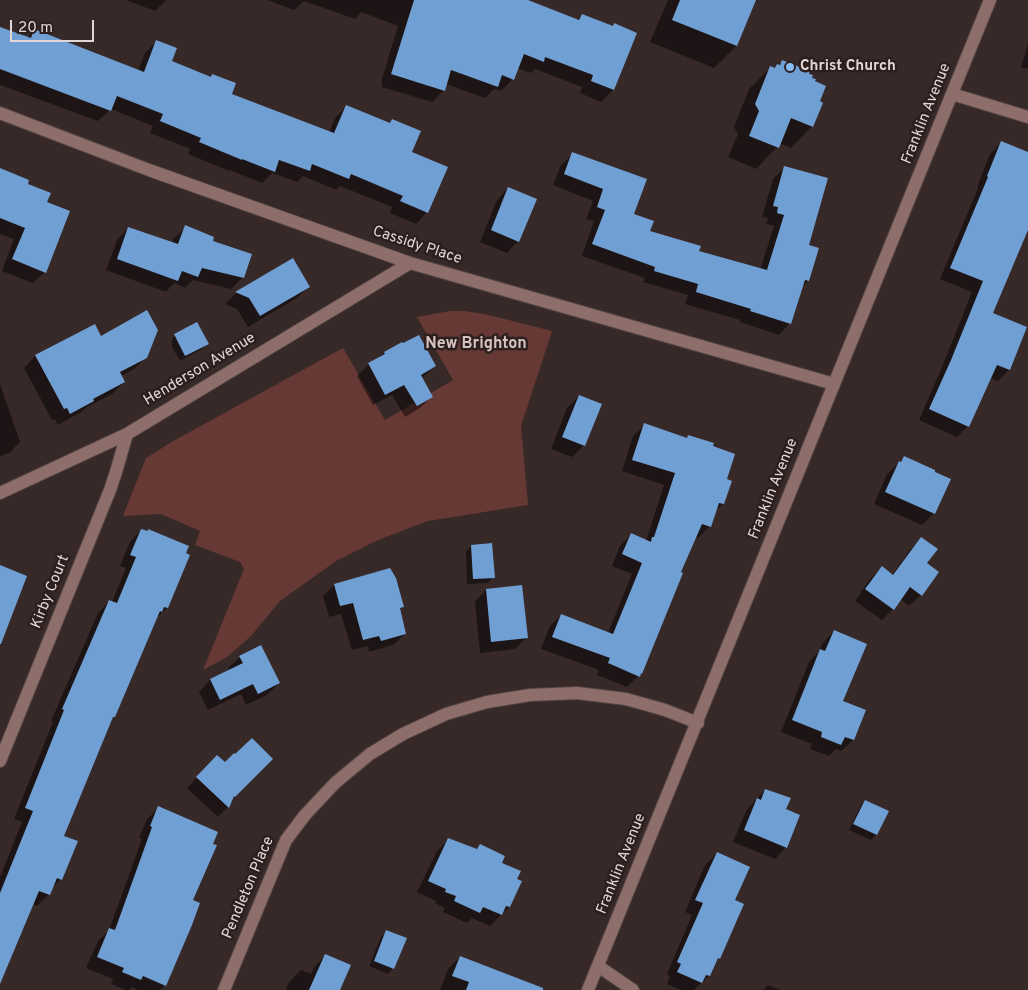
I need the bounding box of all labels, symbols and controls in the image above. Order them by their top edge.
scale bar [12,10,96,42]
text: 20 m [18,19,53,38]
place label: Christ Church [800,58,896,76]
marker: Christ Church [784,61,796,73]
street label: Franklin Avenue [899,61,955,167]
street label: Cassidy Place [370,223,464,269]
street label: Henderson Avenue [141,330,259,410]
district label: New Brighton [425,335,527,355]
street label: Franklin Avenue [746,436,802,542]
street label: Kirby Court [28,553,74,631]
street label: Franklin Avenue [594,811,650,917]
street label: Pendleton Place [219,834,279,942]

